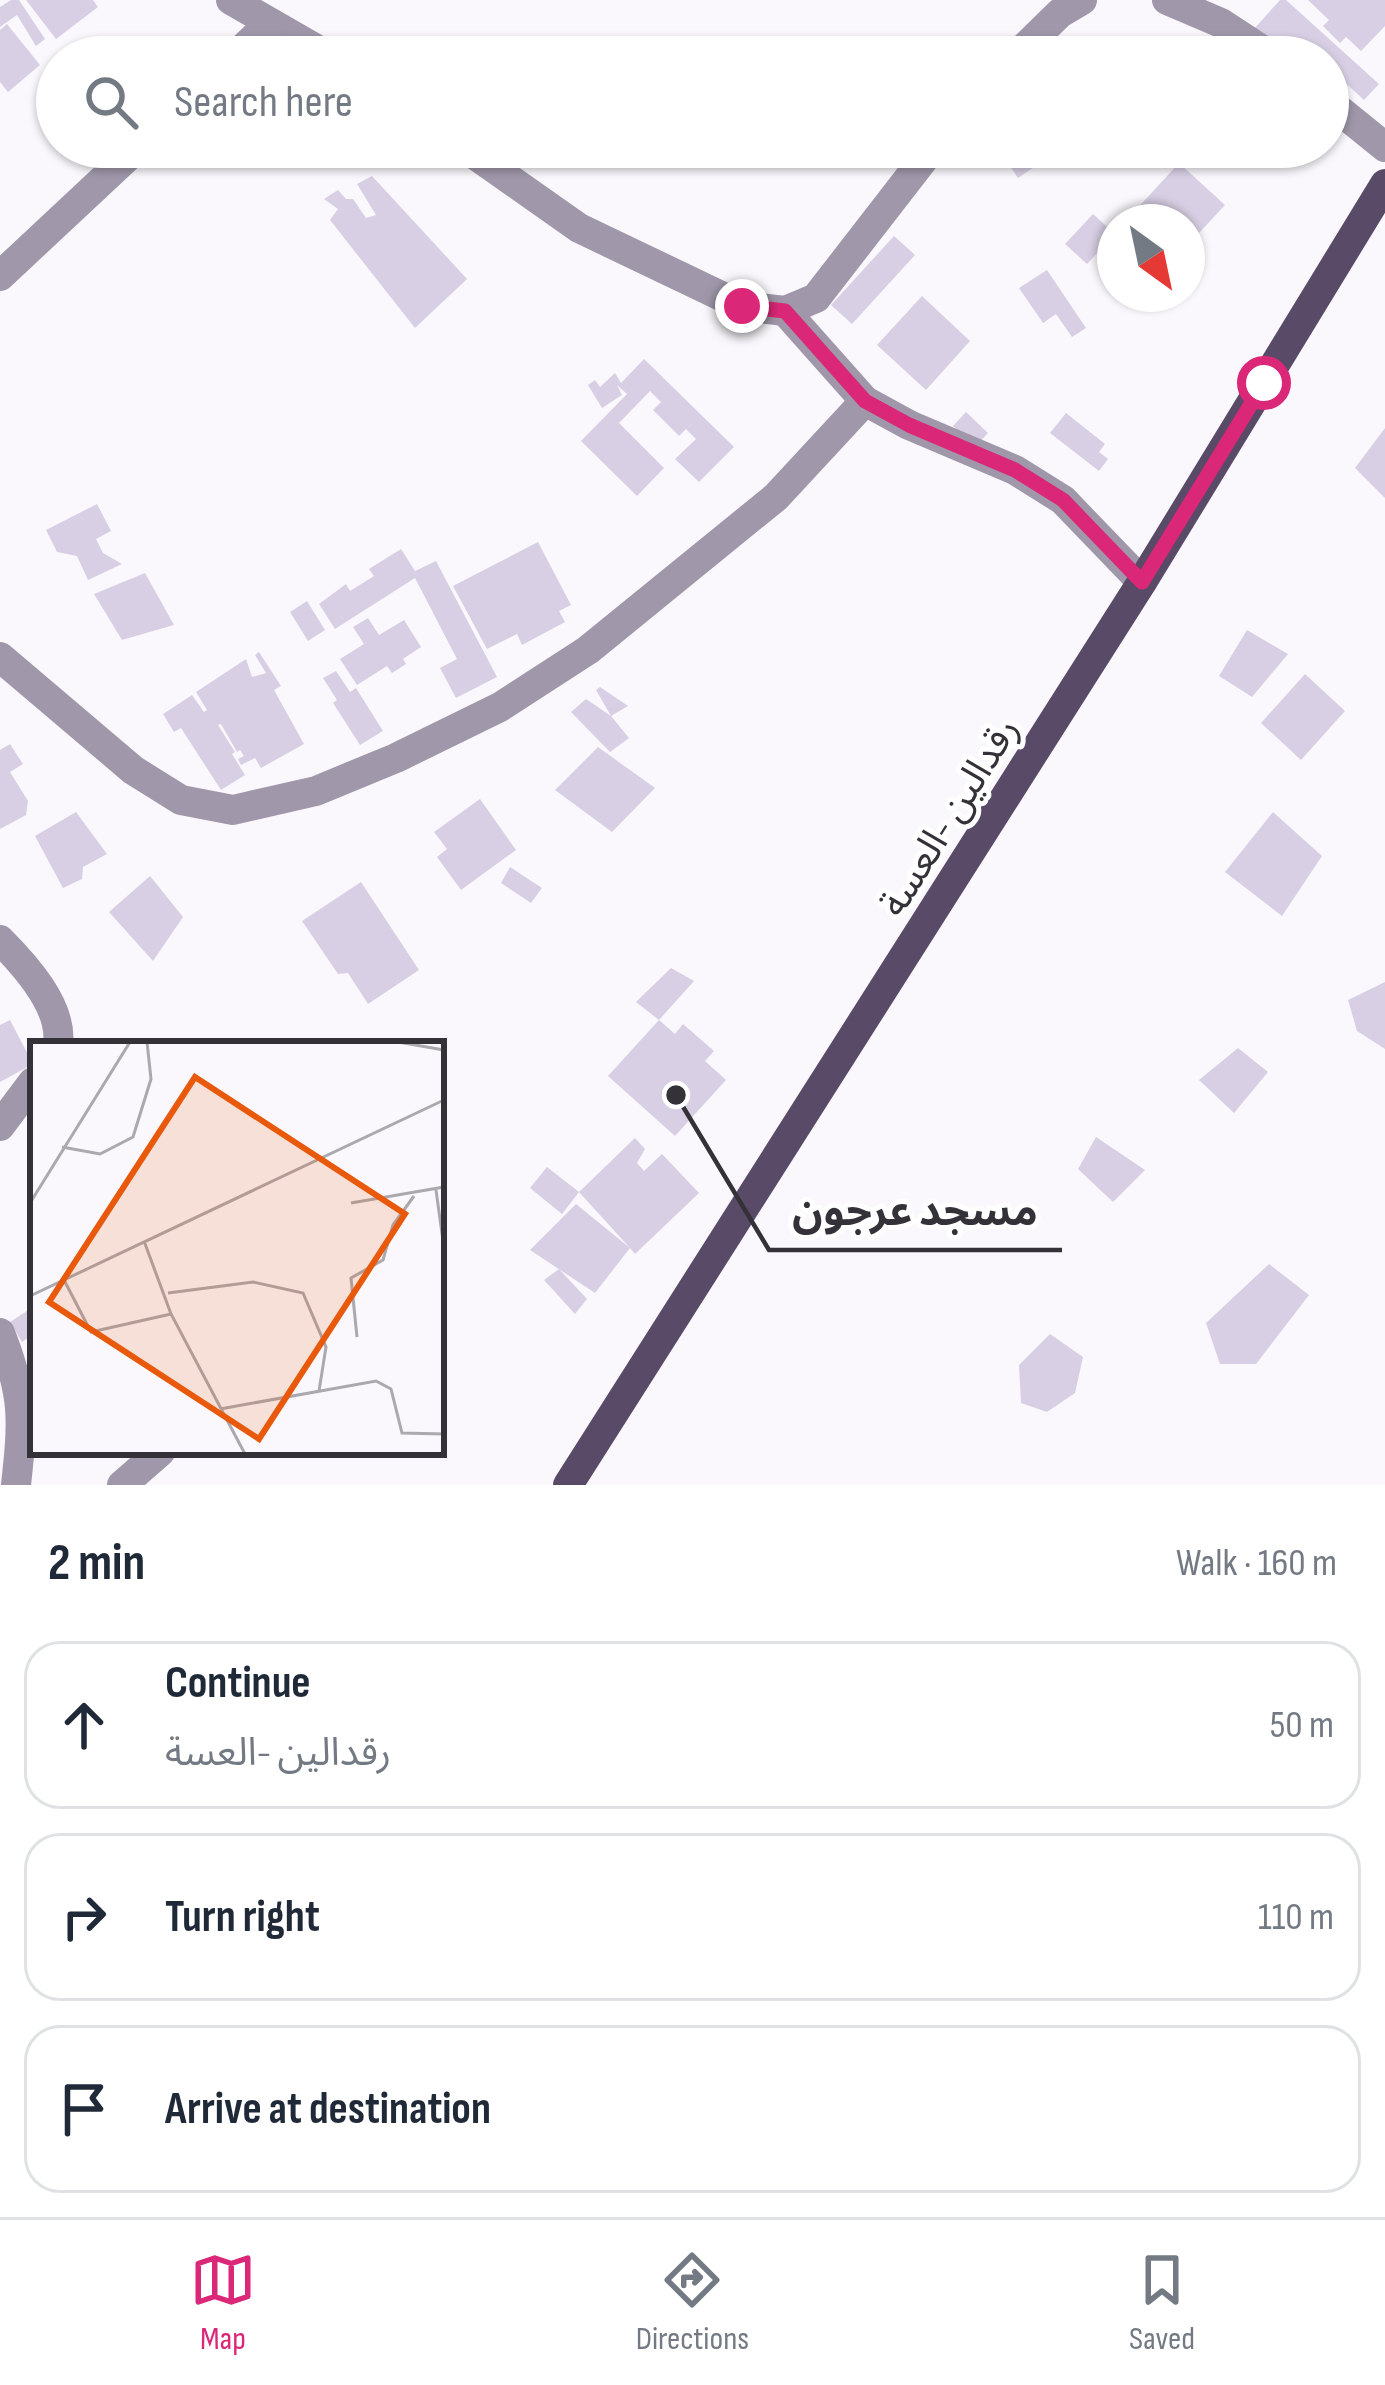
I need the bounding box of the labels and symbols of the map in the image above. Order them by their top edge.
north arrow [1097,204,1205,312]
route end [715,279,769,333]
route start [1237,356,1291,410]
street label: رقدالين -العسة [870,709,1030,926]
inset map [30,1041,444,1455]
callout: مسجد عرجون [769,1172,1062,1250]
text: مسجد عرجون [792,1187,1038,1238]

